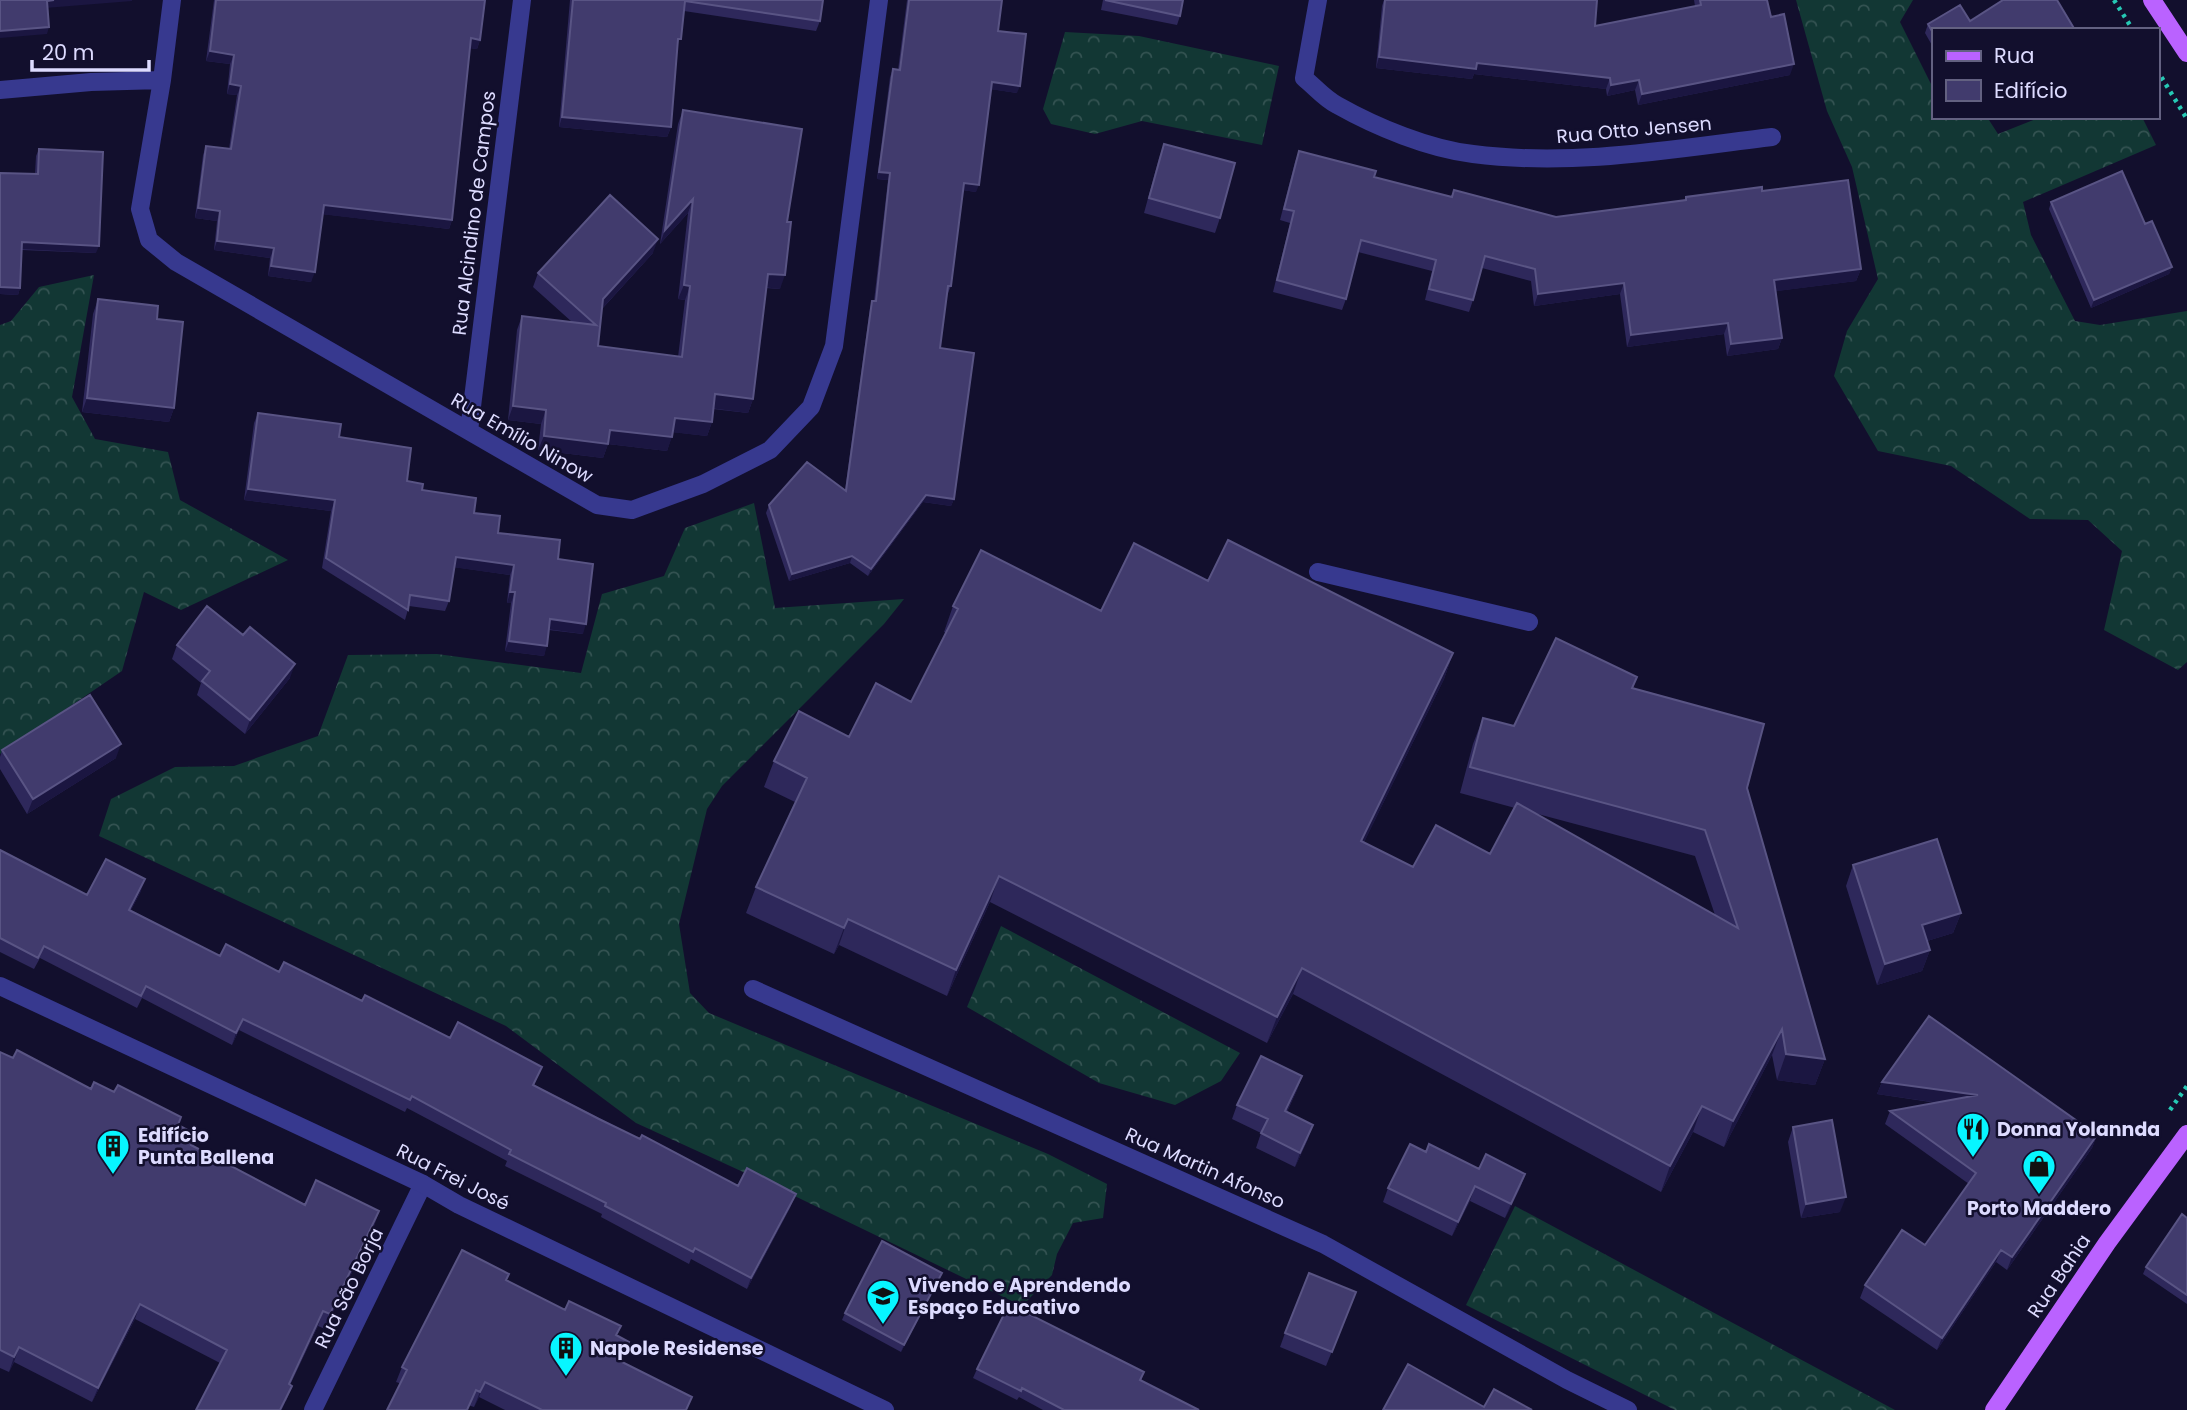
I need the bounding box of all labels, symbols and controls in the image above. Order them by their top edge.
scale bar [32,28,149,72]
legend [1932,28,2159,119]
text: 20 m [42,38,95,67]
text: Rua [1994,41,2034,70]
text: Edifício [1994,76,2068,105]
street label: Rua Alcindino de Campos [446,89,502,337]
street label: Rua Otto Jensen [1555,110,1713,150]
street label: Rua Emílio Ninow [446,386,598,490]
restaurant icon: Donna Yolannda [1954,1110,1992,1159]
place label: Donna Yolannda [1997,1116,2160,1143]
street label: Rua Martin Afonso [1121,1121,1289,1215]
place label: Edifício Punta Ballena [138,1122,274,1171]
building icon: Edifício Punta Ballena [94,1127,132,1176]
street label: Rua Frei José [392,1137,514,1217]
shop icon: Porto Maddero [2020,1147,2058,1196]
place label: Porto Maddero [1967,1195,2111,1222]
street label: Rua São Borja [308,1223,390,1353]
street label: Rua Bahia [2021,1229,2097,1323]
place label: Vivendo e Aprendendo Espaço Educativo [908,1272,1131,1321]
school or university icon: Vivendo e Aprendendo Espaço Educativo [864,1277,902,1326]
building icon: Napole Residense [547,1329,585,1378]
place label: Napole Residense [590,1335,764,1362]

